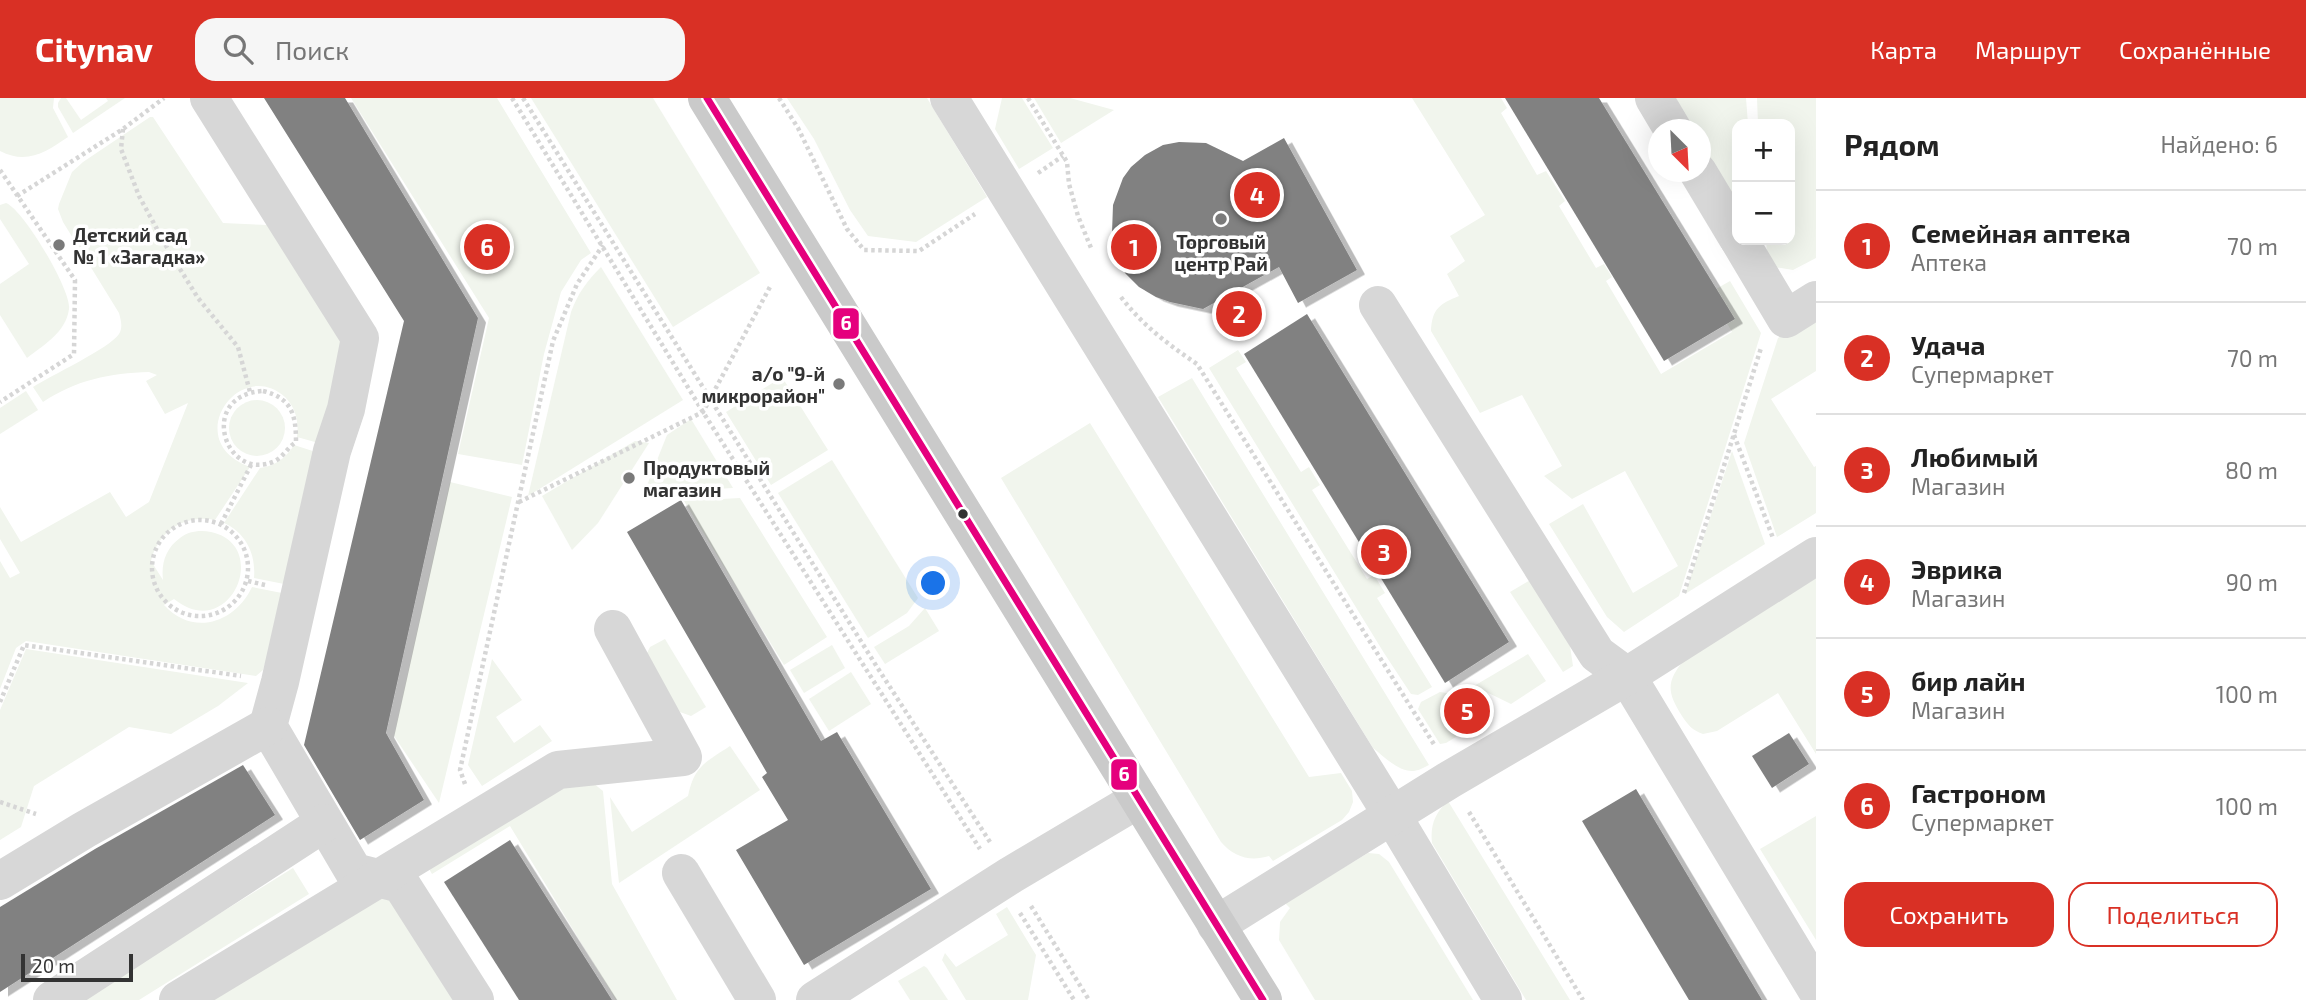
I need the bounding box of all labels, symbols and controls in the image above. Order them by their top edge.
search box [195,18,685,81]
text: Citynav [35,29,153,69]
icon: search [219,30,257,68]
text: Поиск [275,34,349,65]
text: Карта [1870,35,1937,64]
text: Маршрут [1975,35,2081,64]
text: Сохранённые [2119,35,2271,64]
north arrow [1648,119,1711,182]
map controls [1732,119,1795,245]
button: + [1732,119,1795,182]
text: Рядом [1844,126,1940,162]
text: Найдено: 6 [2160,130,2278,158]
pin: 4 [1234,169,1280,221]
button: − [1732,182,1795,245]
marker: Торговый центр Рай [1213,211,1229,227]
text: Семейная аптека [1911,217,2131,248]
pin: 6 [464,221,510,273]
pin: 1 [1111,221,1157,273]
place label: Детский сад № 1 «Загадка» [73,223,205,268]
place label: Торговый центр Рай [1174,230,1268,275]
text: 1 [1862,232,1872,260]
text: 70 m [2227,232,2278,260]
marker: Детский сад № 1 «Загадка» [51,237,67,253]
text: Аптека [1911,248,1987,276]
pin: 2 [1216,288,1262,340]
line badge: 6 [832,307,860,340]
text: 6 [840,311,852,334]
text: Удача [1911,329,1985,360]
text: 2 [1860,344,1874,372]
text: 70 m [2227,344,2278,372]
text: Супермаркет [1911,360,2054,388]
place label: а/о "9-й микрорайон" [701,362,825,407]
marker: а/о "9-й микрорайон" [831,376,847,392]
text: Любимый [1911,441,2038,472]
place label: Продуктовый магазин [643,456,770,501]
text: 3 [1860,456,1874,484]
text: 80 m [2225,456,2278,484]
marker: Продуктовый магазин [621,470,637,486]
text: Магазин [1911,472,2005,500]
unlabelled marker [956,507,970,521]
pin: 3 [1361,526,1407,578]
text: Эврика [1911,553,2002,584]
your location [916,566,950,600]
text: 4 [1860,568,1874,596]
text: 90 m [2226,568,2278,596]
text: Магазин [1911,584,2005,612]
text: бир лайн [1911,665,2026,696]
text: 5 [1861,680,1873,708]
text: 100 m [2216,680,2278,708]
pin: 5 [1444,685,1490,737]
text: Магазин [1911,696,2005,724]
line badge: 6 [1110,758,1138,791]
text: 6 [1118,762,1130,785]
text: Гастроном [1911,777,2046,808]
text: 6 [1860,792,1874,820]
text: 100 m [2216,792,2278,820]
text: Супермаркет [1911,808,2054,836]
button: Сохранить [1844,882,2054,947]
button: Поделиться [2068,882,2278,947]
scale bar [21,951,133,983]
text: 20 m [32,954,75,977]

